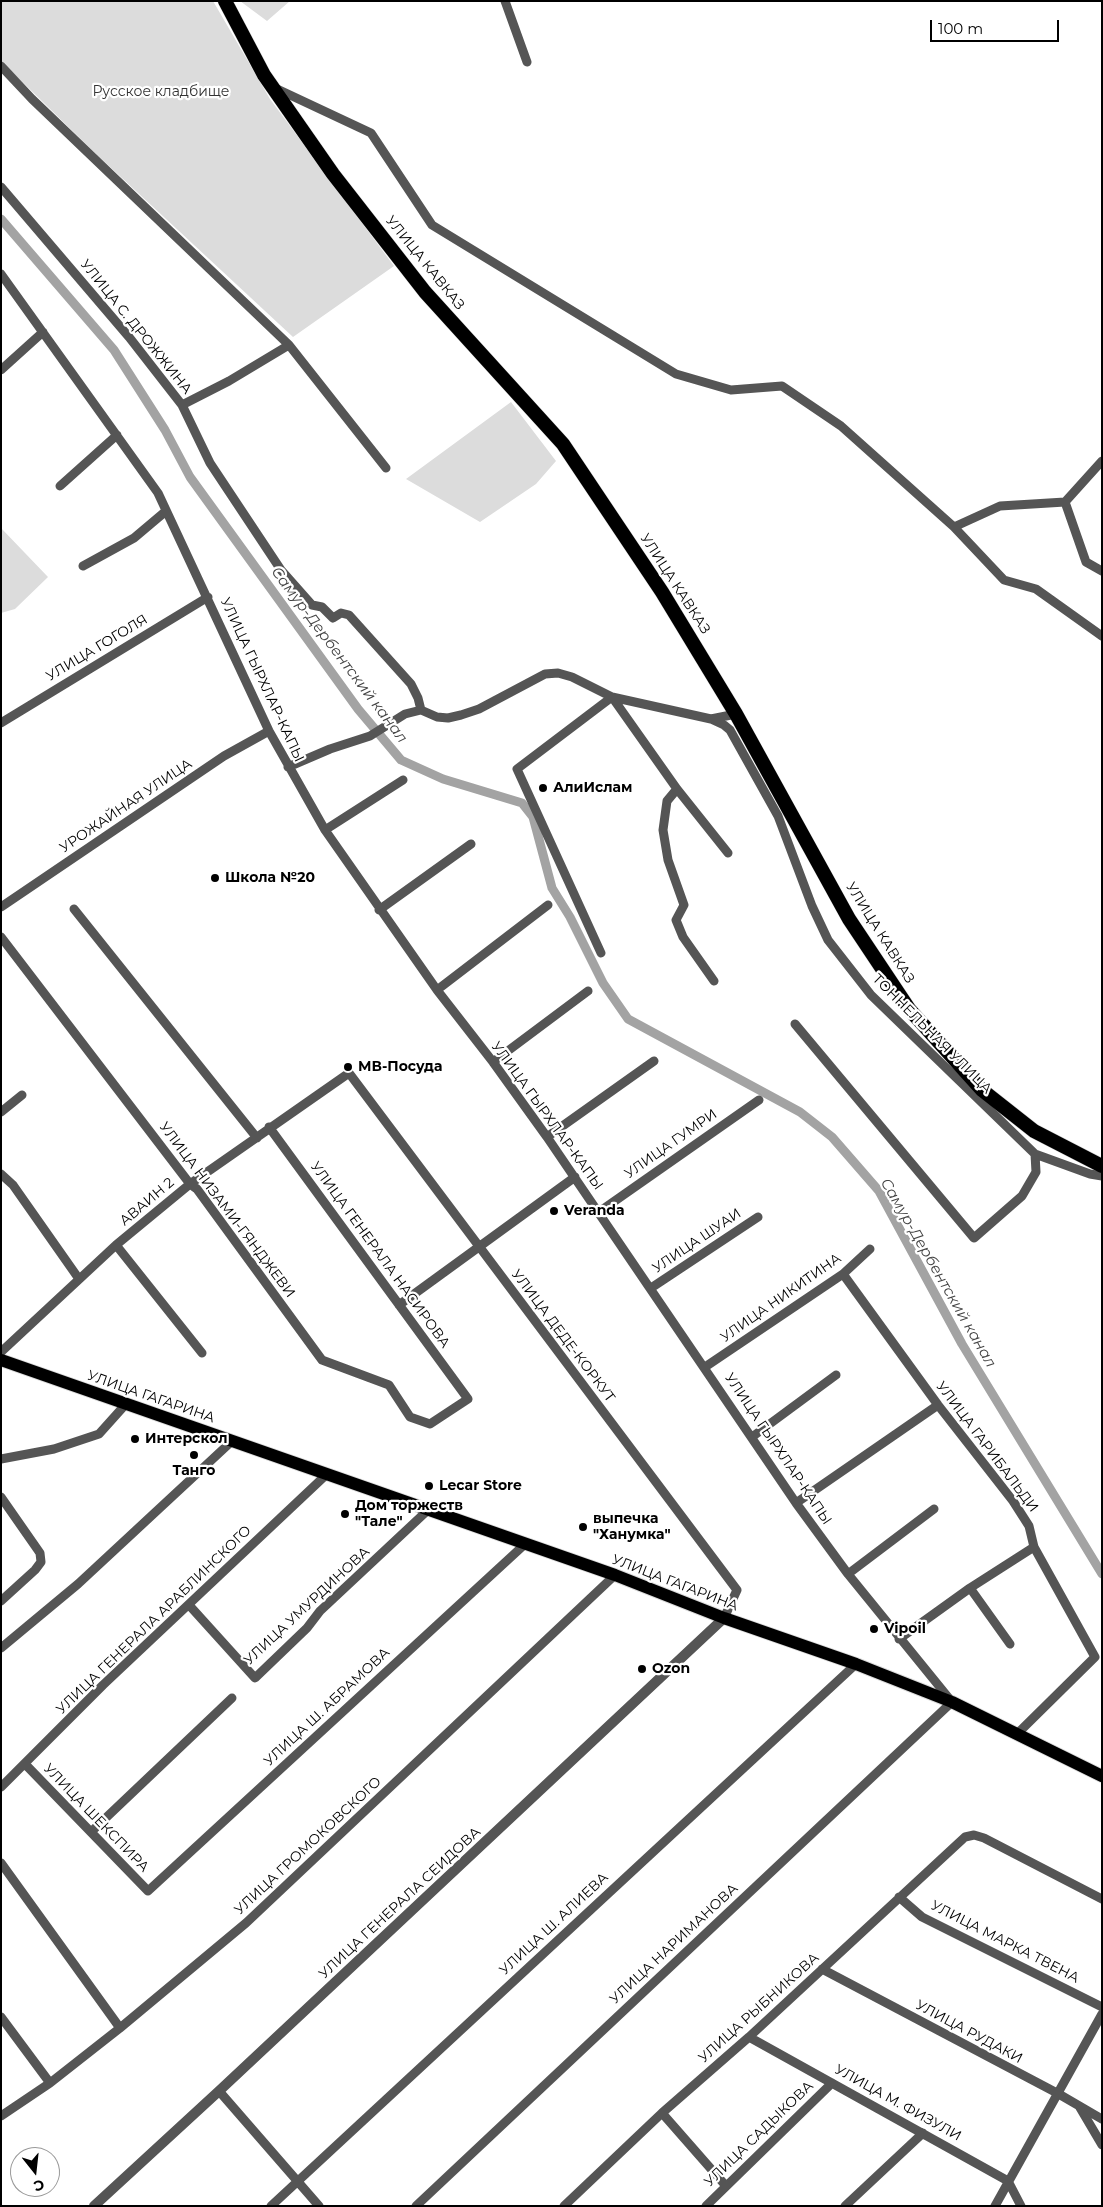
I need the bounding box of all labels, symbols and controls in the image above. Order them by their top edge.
scale bar [933,10,1062,42]
text: 100 m [938,19,983,38]
park label: Русское кладбище [93,84,229,100]
street label: УЛИЦА КАВКАЗ [382,213,468,313]
street label: УЛИЦА С. ДРОЖЖИНА [77,256,195,398]
street label: УЛИЦА КАВКАЗ [636,531,714,637]
water label: Самур-Дербентский канал [267,564,411,746]
street label: УЛИЦА ГЫРХЛАР-КАПЫ [217,595,307,765]
street label: УЛИЦА ГОГОЛЯ [43,611,151,685]
street label: УРОЖАЙНАЯ УЛИЦА [57,756,195,856]
place label: АлиИслам [553,780,632,796]
marker: АлиИслам [537,782,549,794]
place label: Школа №20 [225,870,315,886]
marker: Школа №20 [209,872,221,884]
street label: УЛИЦА КАВКАЗ [842,879,918,987]
street label: ТОННЕЛЬНАЯ УЛИЦА [869,971,995,1097]
street label: УЛИЦА ГЫРХЛАР-КАПЫ [488,1039,606,1193]
place label: МВ-Посуда [358,1059,442,1075]
marker: МВ-Посуда [342,1061,354,1073]
street label: УЛИЦА ГУМРИ [621,1106,721,1182]
street label: УЛИЦА НИЗАМИ-ГЯНДЖЕВИ [156,1119,298,1301]
street label: УЛИЦА ГЕНЕРАЛА НАСИРОВА [307,1159,453,1351]
street label: АВАИН 2 [116,1174,178,1230]
water label: Самур-Дербентский канал [876,1175,1000,1371]
place label: Veranda [564,1203,625,1219]
marker: Veranda [548,1205,560,1217]
street label: УЛИЦА ШУАИ [649,1205,745,1277]
street label: УЛИЦА НИКИТИНА [718,1250,844,1346]
street label: УЛИЦА ДЕДЕ-КОРКУТ [508,1266,618,1406]
street label: УЛИЦА ГАГАРИНА [85,1367,217,1427]
street label: УЛИЦА ГЫРХЛАР-КАПЫ [721,1370,835,1528]
street label: УЛИЦА ГАРИБАЛЬДИ [932,1378,1042,1516]
place label: Интерскол [145,1431,228,1447]
marker: Интерскол [129,1433,141,1445]
marker: Танго [188,1449,200,1461]
place label: Танго [173,1463,215,1479]
place label: Lecar Store [439,1478,522,1494]
marker: Lecar Store [423,1480,435,1492]
place label: Дом торжеств "Тале" [355,1498,463,1530]
marker: Дом торжеств "Тале" [339,1508,351,1520]
place label: выпечка "Ханумка" [593,1511,671,1544]
marker: выпечка "Ханумка" [577,1521,589,1533]
street label: УЛИЦА ГЕНЕРАЛА АРАБЛИНСКОГО [53,1522,255,1718]
street label: УЛИЦА УМУРДИНОВА [241,1543,373,1669]
street label: УЛИЦА ГАГАРИНА [610,1551,740,1615]
place label: Vipoil [884,1621,926,1637]
marker: Vipoil [868,1623,880,1635]
street label: УЛИЦА Ш. АБРАМОВА [261,1644,393,1770]
place label: Ozon [652,1661,690,1677]
marker: Ozon [636,1663,648,1675]
street label: УЛИЦА ШЕКСПИРА [40,1760,152,1876]
street label: УЛИЦА ГРОМОКОВСКОГО [231,1774,385,1918]
street label: УЛИЦА ГЕНЕРАЛА СЕИДОВА [316,1824,484,1982]
street label: УЛИЦА Ш. АЛИЕВА [496,1869,612,1979]
street label: УЛИЦА НАРИМАНОВА [607,1880,741,2008]
street label: УЛИЦА МАРКА ТВЕНА [928,1897,1082,1987]
street label: УЛИЦА РЫБНИКОВА [695,1949,823,2067]
street label: УЛИЦА РУДАКИ [913,1997,1025,2067]
street label: УЛИЦА М. ФИЗУЛИ [832,2061,964,2145]
street label: УЛИЦА САДЫКОВА [701,2078,817,2190]
north arrow [10,2147,60,2197]
text: С [31,2175,46,2196]

